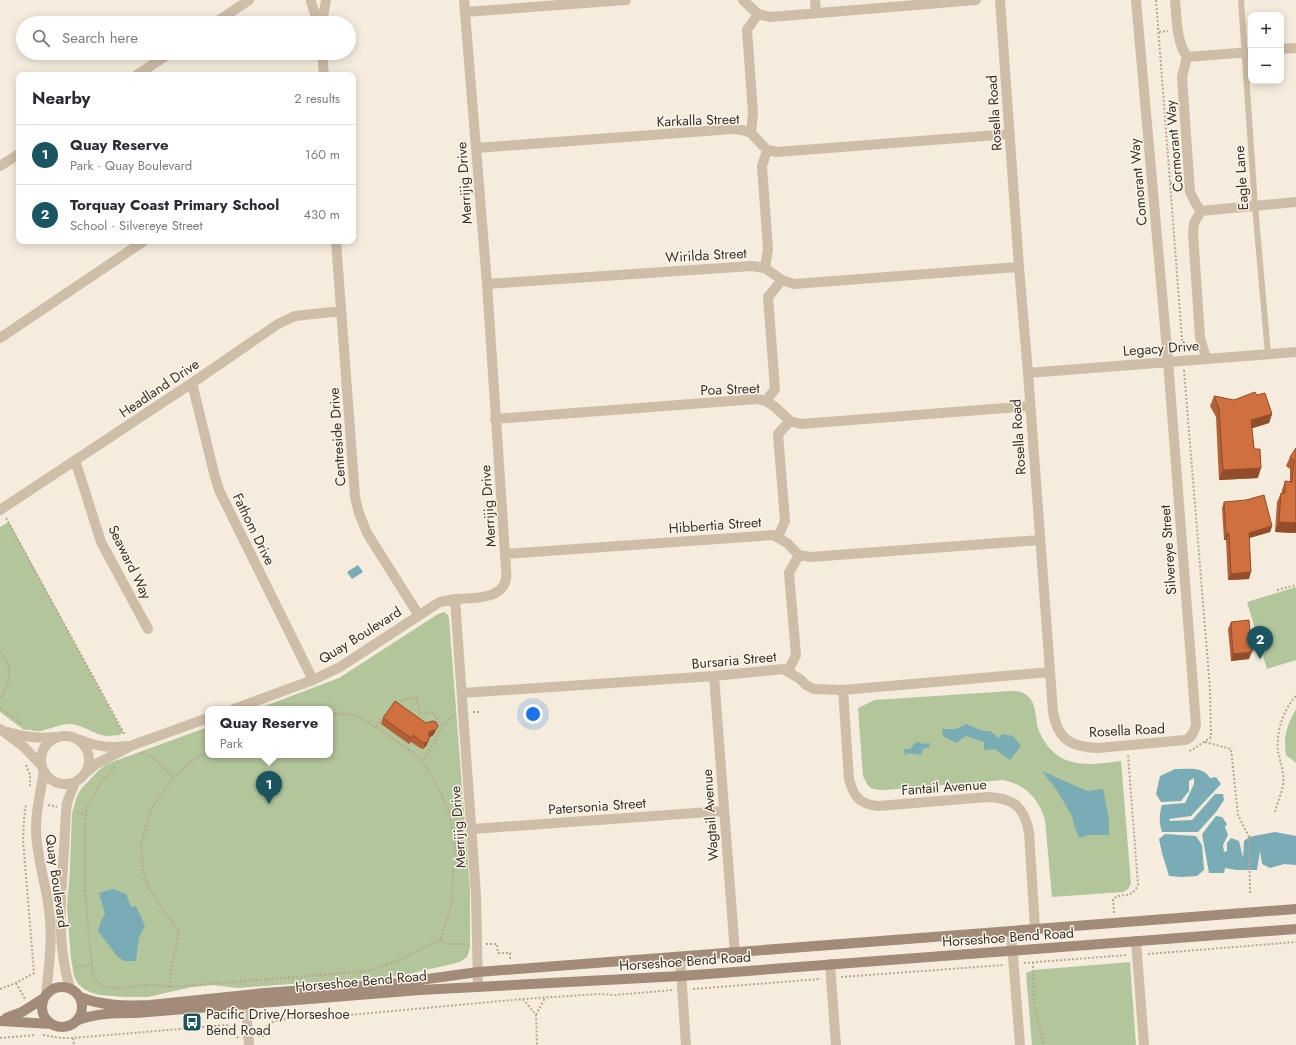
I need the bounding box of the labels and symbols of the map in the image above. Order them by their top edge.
street label: Rosella Road [981,74,1007,152]
street label: Cormorant Way [1160,98,1188,193]
street label: Karkalla Street [656,109,741,131]
street label: Comorant Way [1124,137,1152,226]
street label: Merrijig Drive [451,141,477,225]
street label: Eagle Lane [1229,145,1253,211]
street label: Wirilda Street [665,243,748,267]
street label: Legacy Drive [1122,335,1200,361]
street label: Headland Drive [115,354,203,422]
street label: Poa Street [700,378,761,400]
street label: Centreside Drive [324,387,350,487]
street label: Rosella Road [1005,398,1031,476]
street label: Merrijig Drive [475,464,501,548]
street label: Fathom Drive [228,490,280,568]
street label: Silvereye Street [1155,504,1181,596]
street label: Hibbertia Street [668,512,763,538]
street label: Seaward Way [103,522,157,603]
street label: Quay Boulevard [315,602,405,668]
pin: 2 [1247,626,1273,659]
street label: Bursaria Street [691,646,778,674]
your location [523,704,543,724]
street label: Rosella Road [1089,718,1165,742]
street label: Wagtail Avenue [697,768,723,862]
pin: 1 [256,771,282,804]
street label: Fantail Avenue [901,774,987,800]
street label: Merrijig Drive [445,785,471,869]
street label: Patersonia Street [547,793,647,819]
street label: Quay Boulevard [41,833,73,929]
street label: Horseshoe Bend Road [941,922,1075,952]
street label: Horseshoe Bend Road [618,946,752,976]
street label: Horseshoe Bend Road [294,965,428,997]
place label: Pacific Drive/Horseshoe Bend Road [206,1004,350,1040]
bus stop icon: Pacific Drive/Horseshoe Bend Road [181,1011,203,1033]

